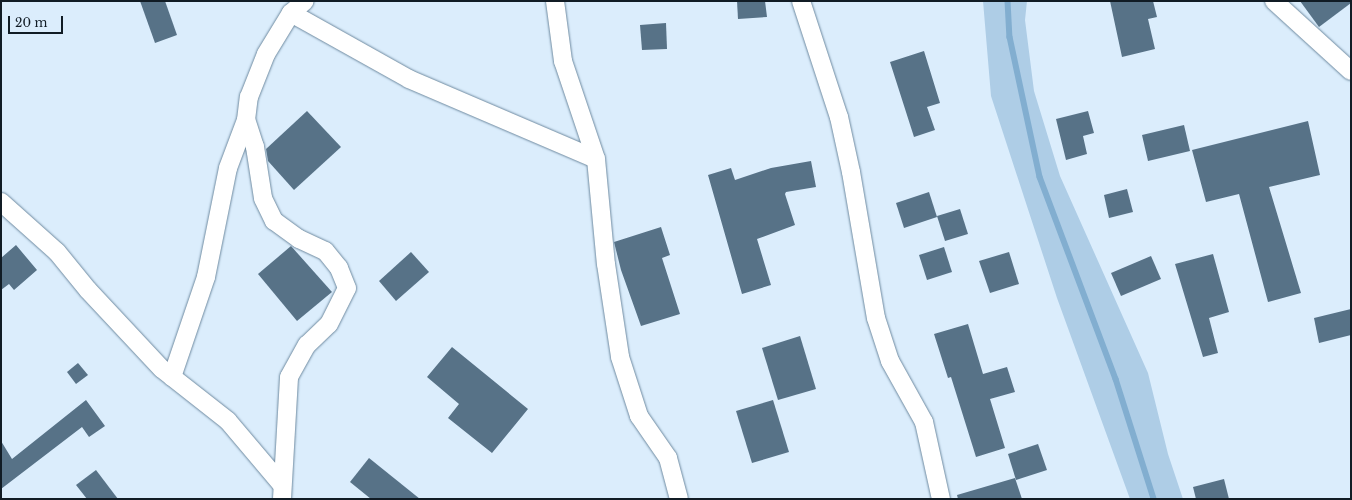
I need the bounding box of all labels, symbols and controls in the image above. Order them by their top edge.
scale bar [10,8,65,34]
text: 20 m [15,15,47,30]

